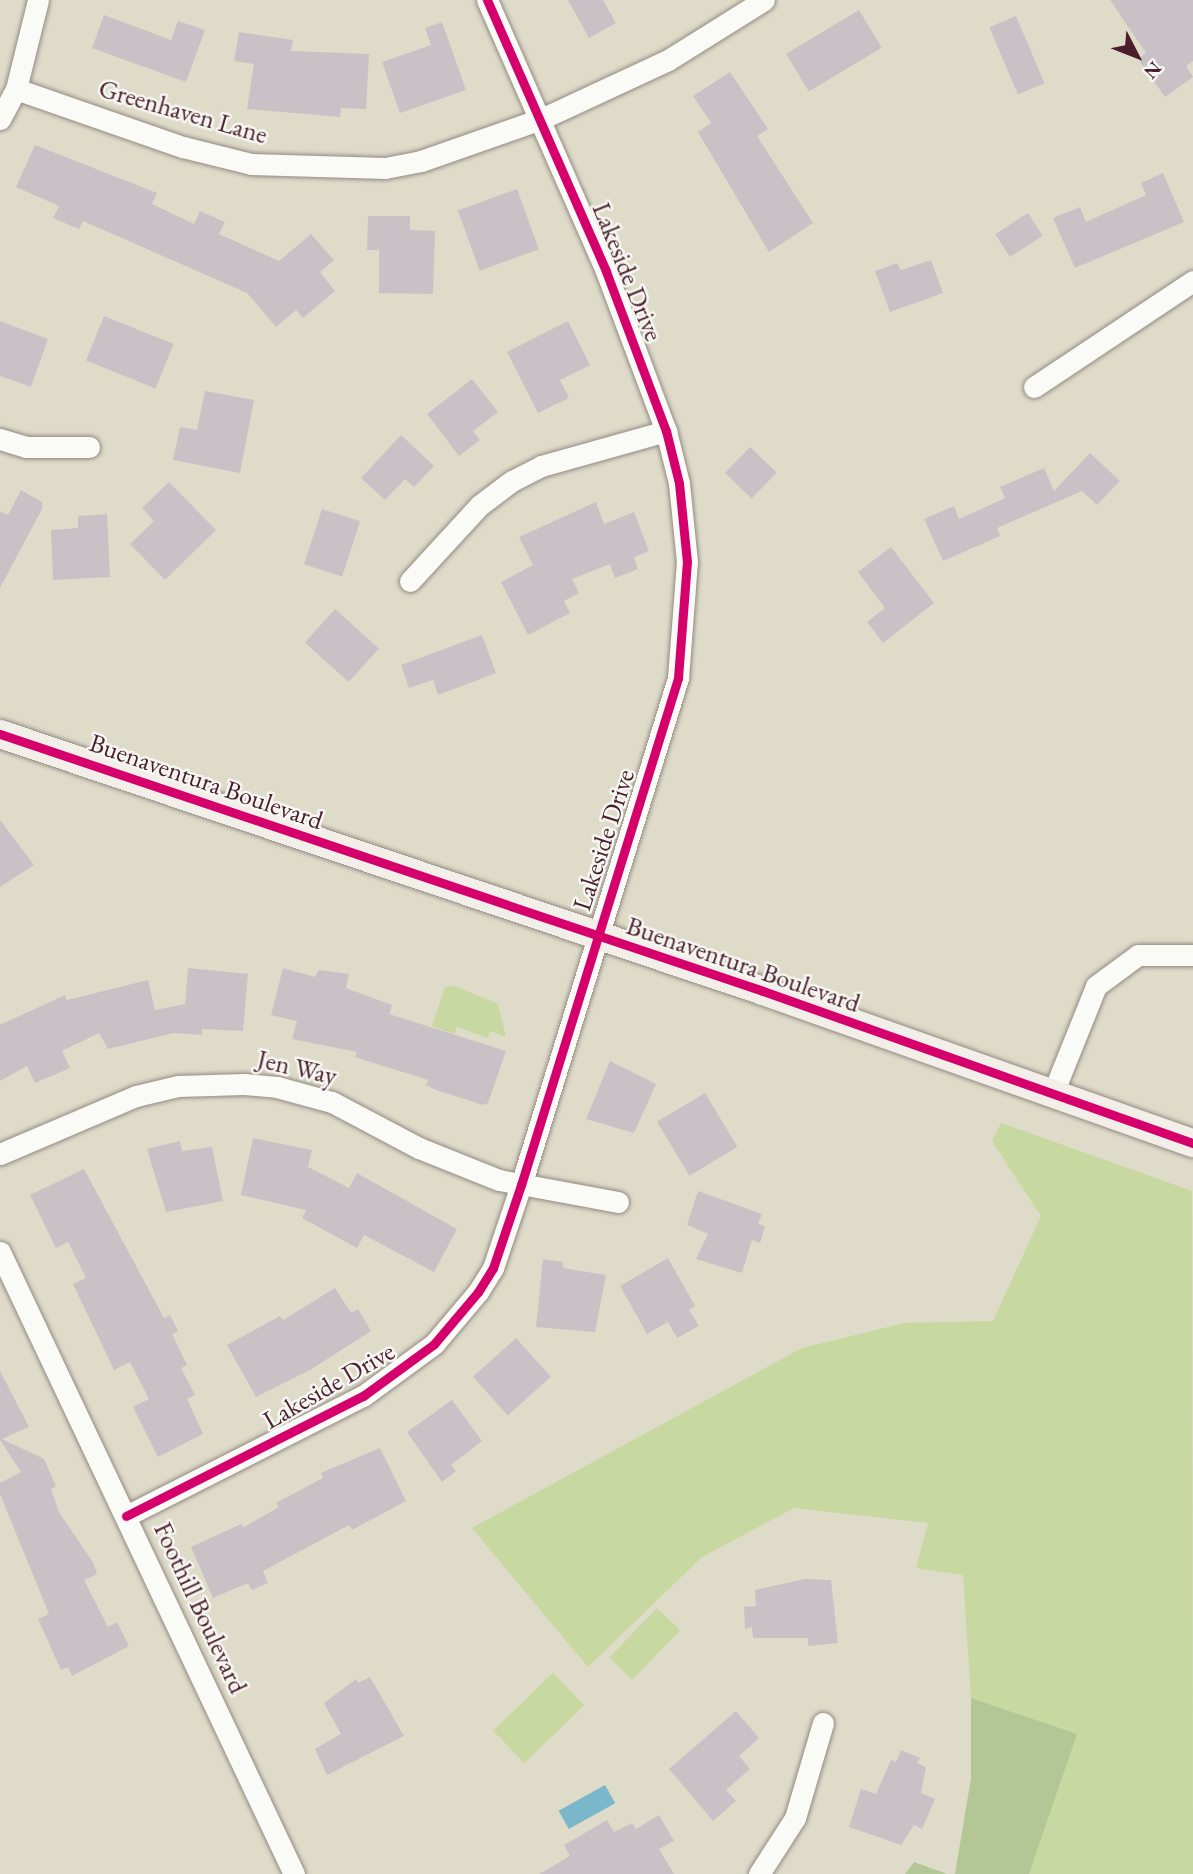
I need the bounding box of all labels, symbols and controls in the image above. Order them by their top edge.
north arrow [1102,21,1172,91]
text: N [1139,56,1167,84]
street label: Greenhaven Lane [95,73,271,151]
street label: Lakeside Drive [585,198,669,346]
street label: Buenaventura Boulevard [85,727,327,837]
street label: Lakeside Drive [566,765,642,915]
street label: Buenaventura Boulevard [622,910,864,1020]
street label: Jen Way [254,1044,340,1092]
street label: Lakeside Drive [258,1336,400,1436]
street label: Foothill Boulevard [147,1517,253,1699]

